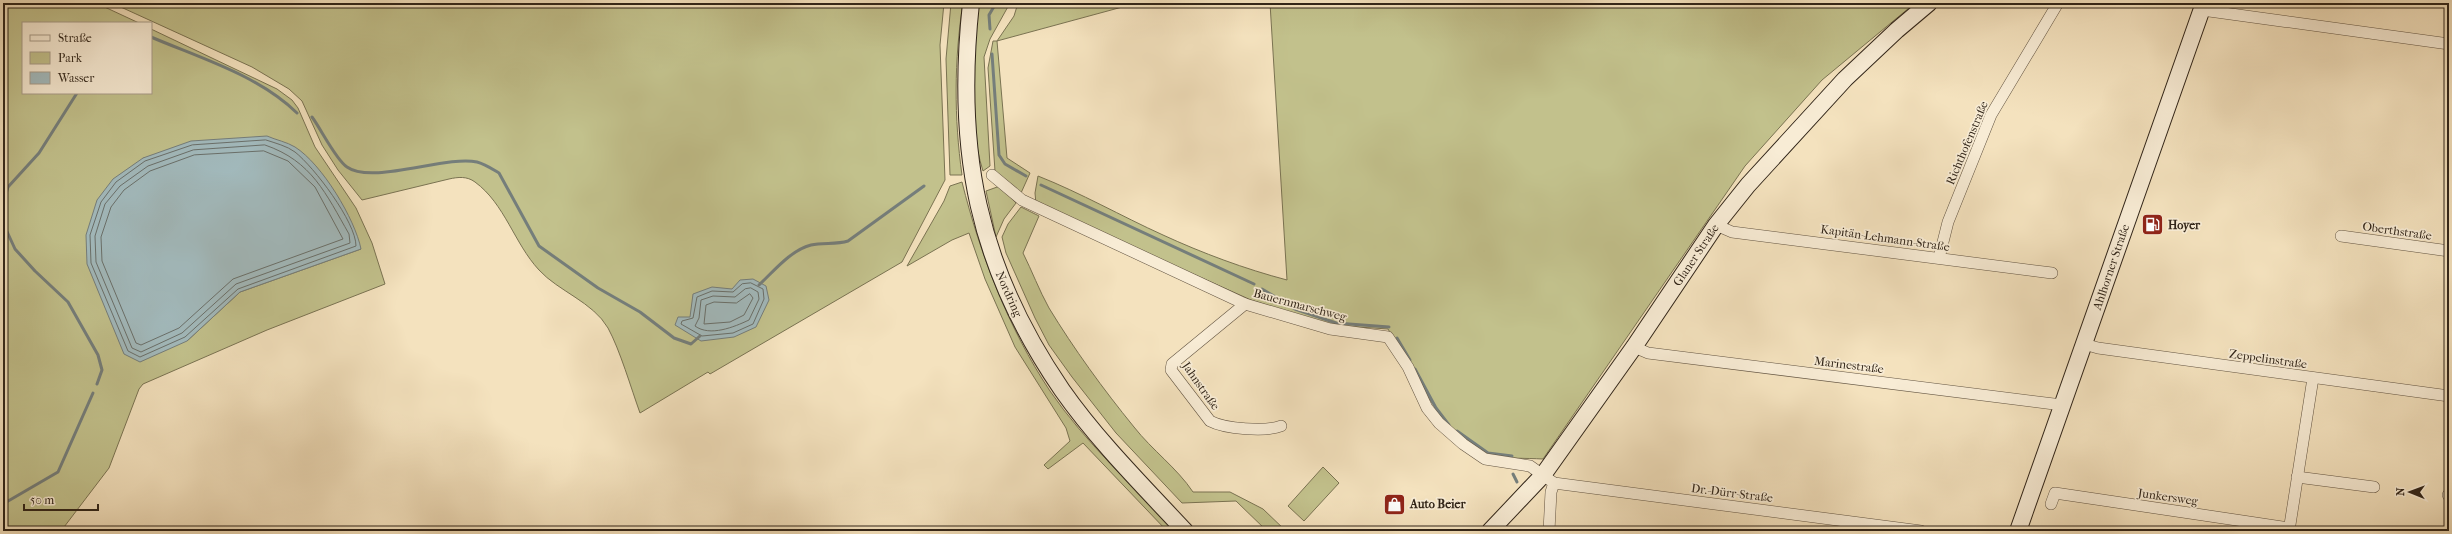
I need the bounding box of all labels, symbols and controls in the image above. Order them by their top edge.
legend [22,22,152,94]
text: Straße [58,31,92,45]
text: Park [58,51,83,65]
text: Wasser [57,71,95,85]
street label: Richthofenstraße [1943,99,1991,187]
fuel station icon: Hoyer [2140,212,2166,238]
place label: Hoyer [2168,218,2201,233]
street label: Oberthstraße [2361,219,2433,243]
street label: Glaner Straße [1670,221,1722,289]
street label: Kapitän-Lehmann-Straße [1819,222,1951,254]
street label: Ahlhorner Straße [2089,222,2132,313]
street label: Nordring [993,269,1025,319]
street label: Bauernmarschweg [1252,286,1349,324]
street label: Zeppelinstraße [2228,347,2308,371]
street label: Marinestraße [1813,354,1885,376]
street label: Jahnstraße [1179,358,1223,413]
north arrow [2390,472,2430,512]
street label: Dr.-Dürr-Straße [1690,481,1774,505]
scale bar [24,486,98,512]
street label: Junkersweg [2136,486,2200,508]
text: N [2394,487,2407,496]
shop icon: Auto Beier [1382,491,1408,517]
text: 50 m [30,493,54,507]
place label: Auto Beier [1409,497,1466,511]

